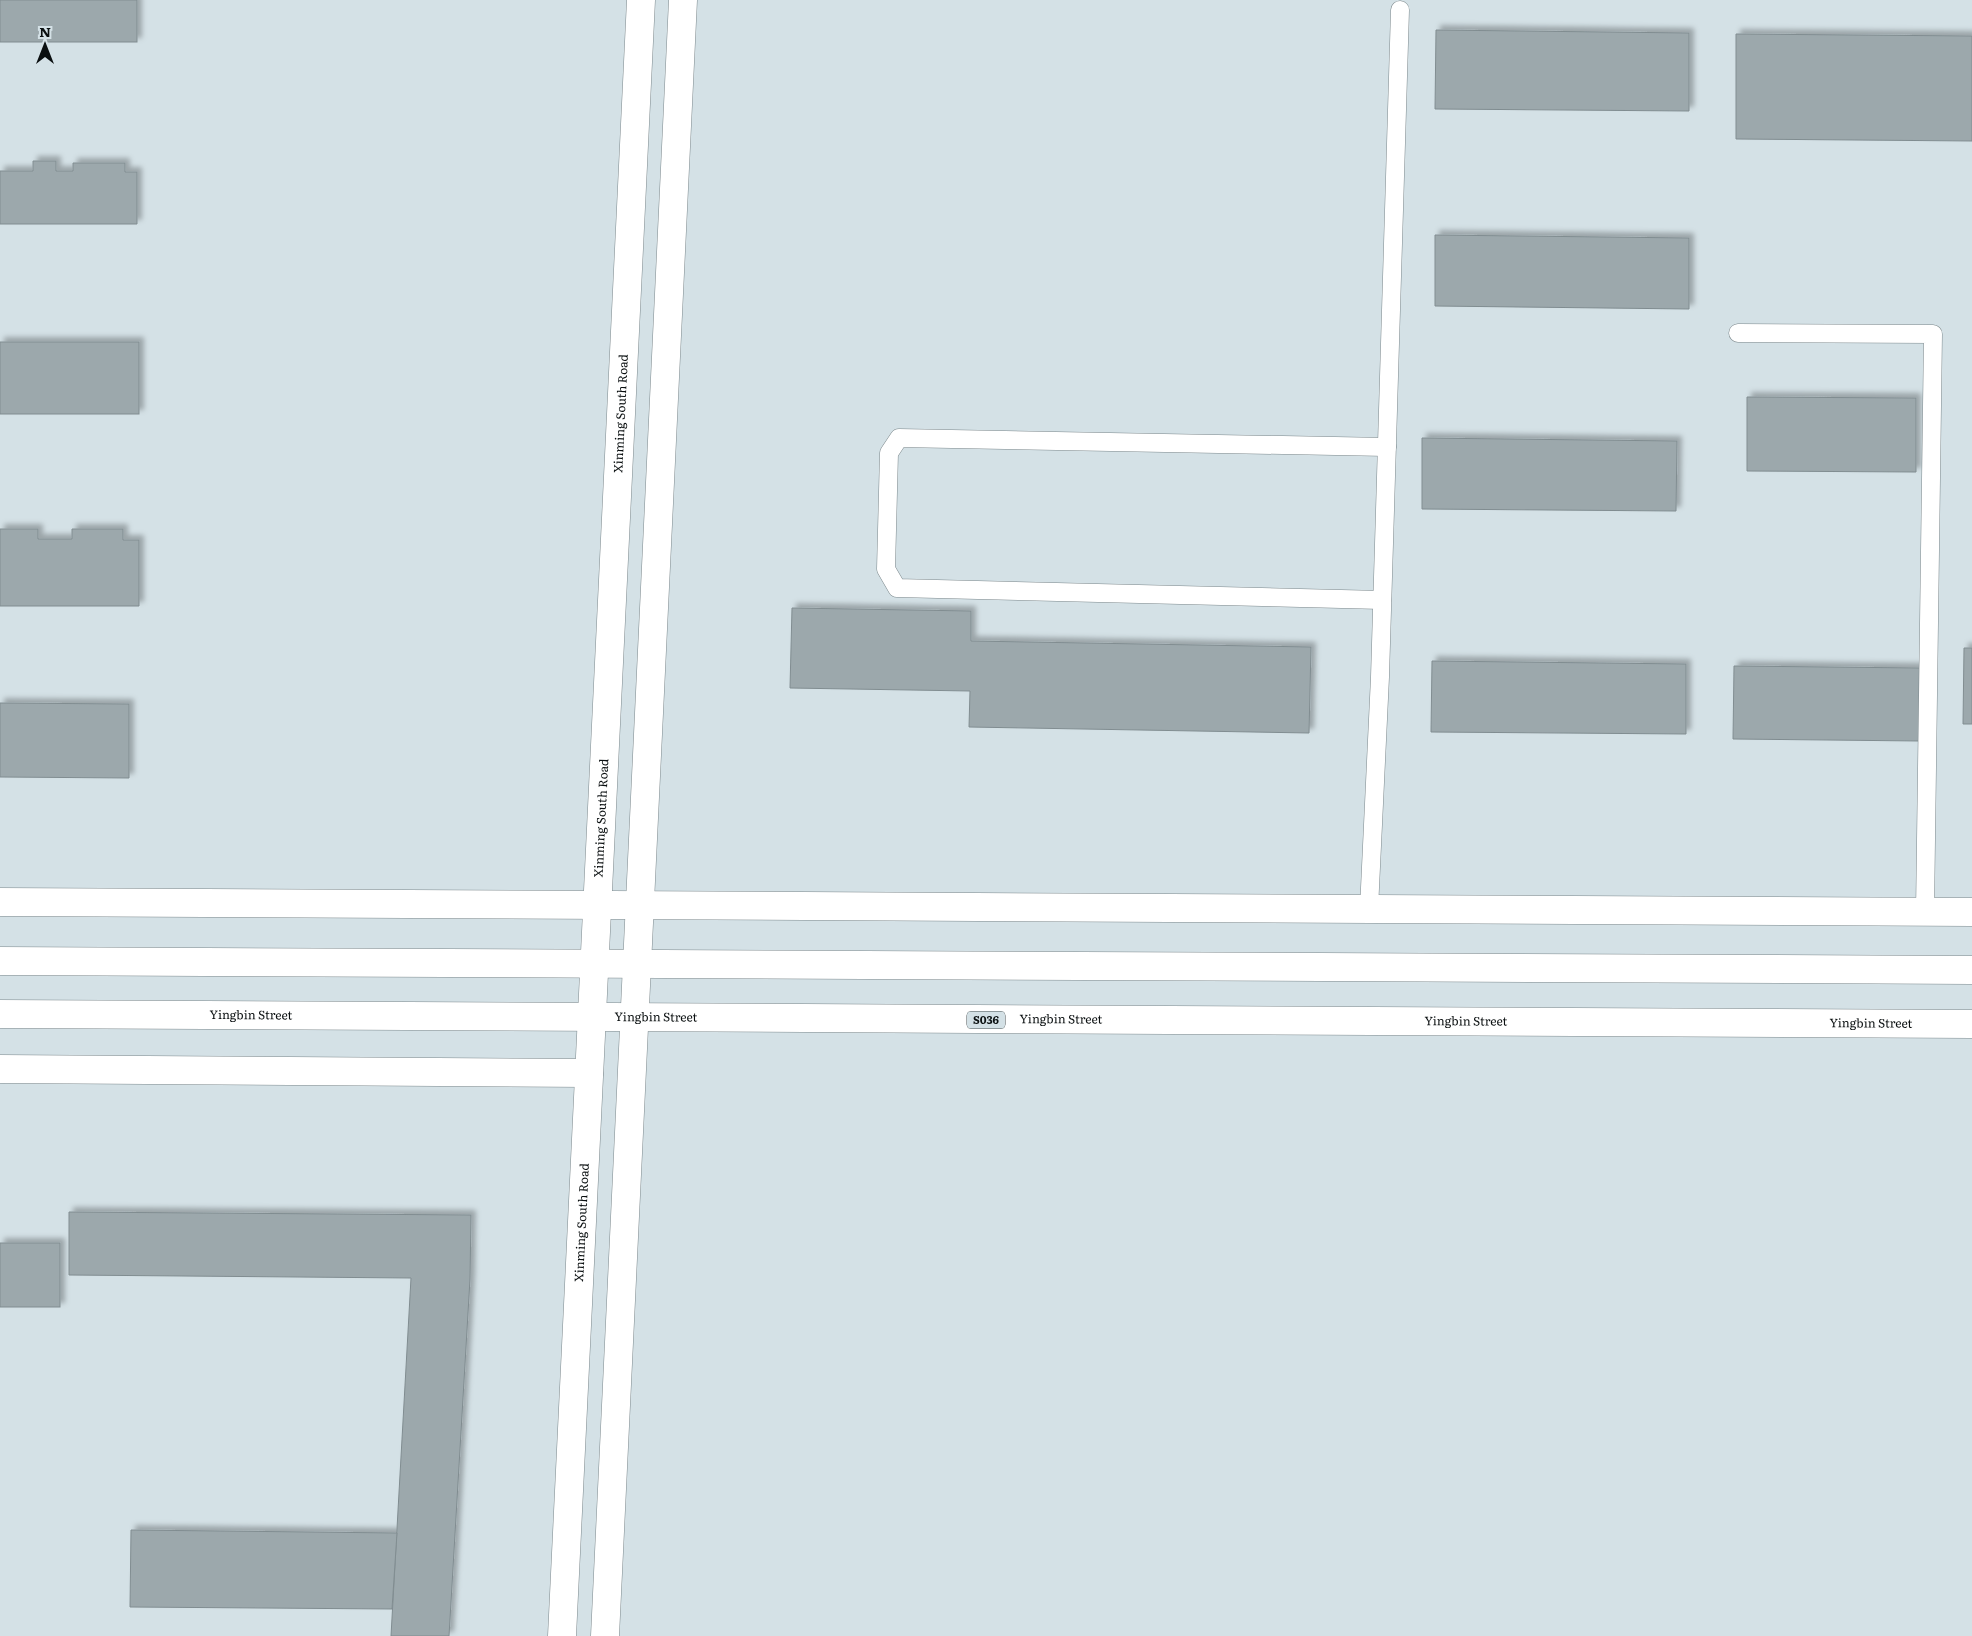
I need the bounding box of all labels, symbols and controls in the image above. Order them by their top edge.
north arrow [20,20,70,70]
text: N [39,21,51,41]
street label: Xinming South Road [608,353,632,473]
street label: Xinming South Road [589,757,612,878]
street label: Yingbin Street [210,1005,293,1023]
street label: Yingbin Street [615,1007,698,1026]
street label: Yingbin Street [1020,1009,1103,1028]
street label: Yingbin Street [1424,1011,1508,1030]
road number: S036 [967,1012,1005,1028]
street label: Yingbin Street [1829,1013,1913,1032]
street label: Xinming South Road [569,1162,593,1282]

